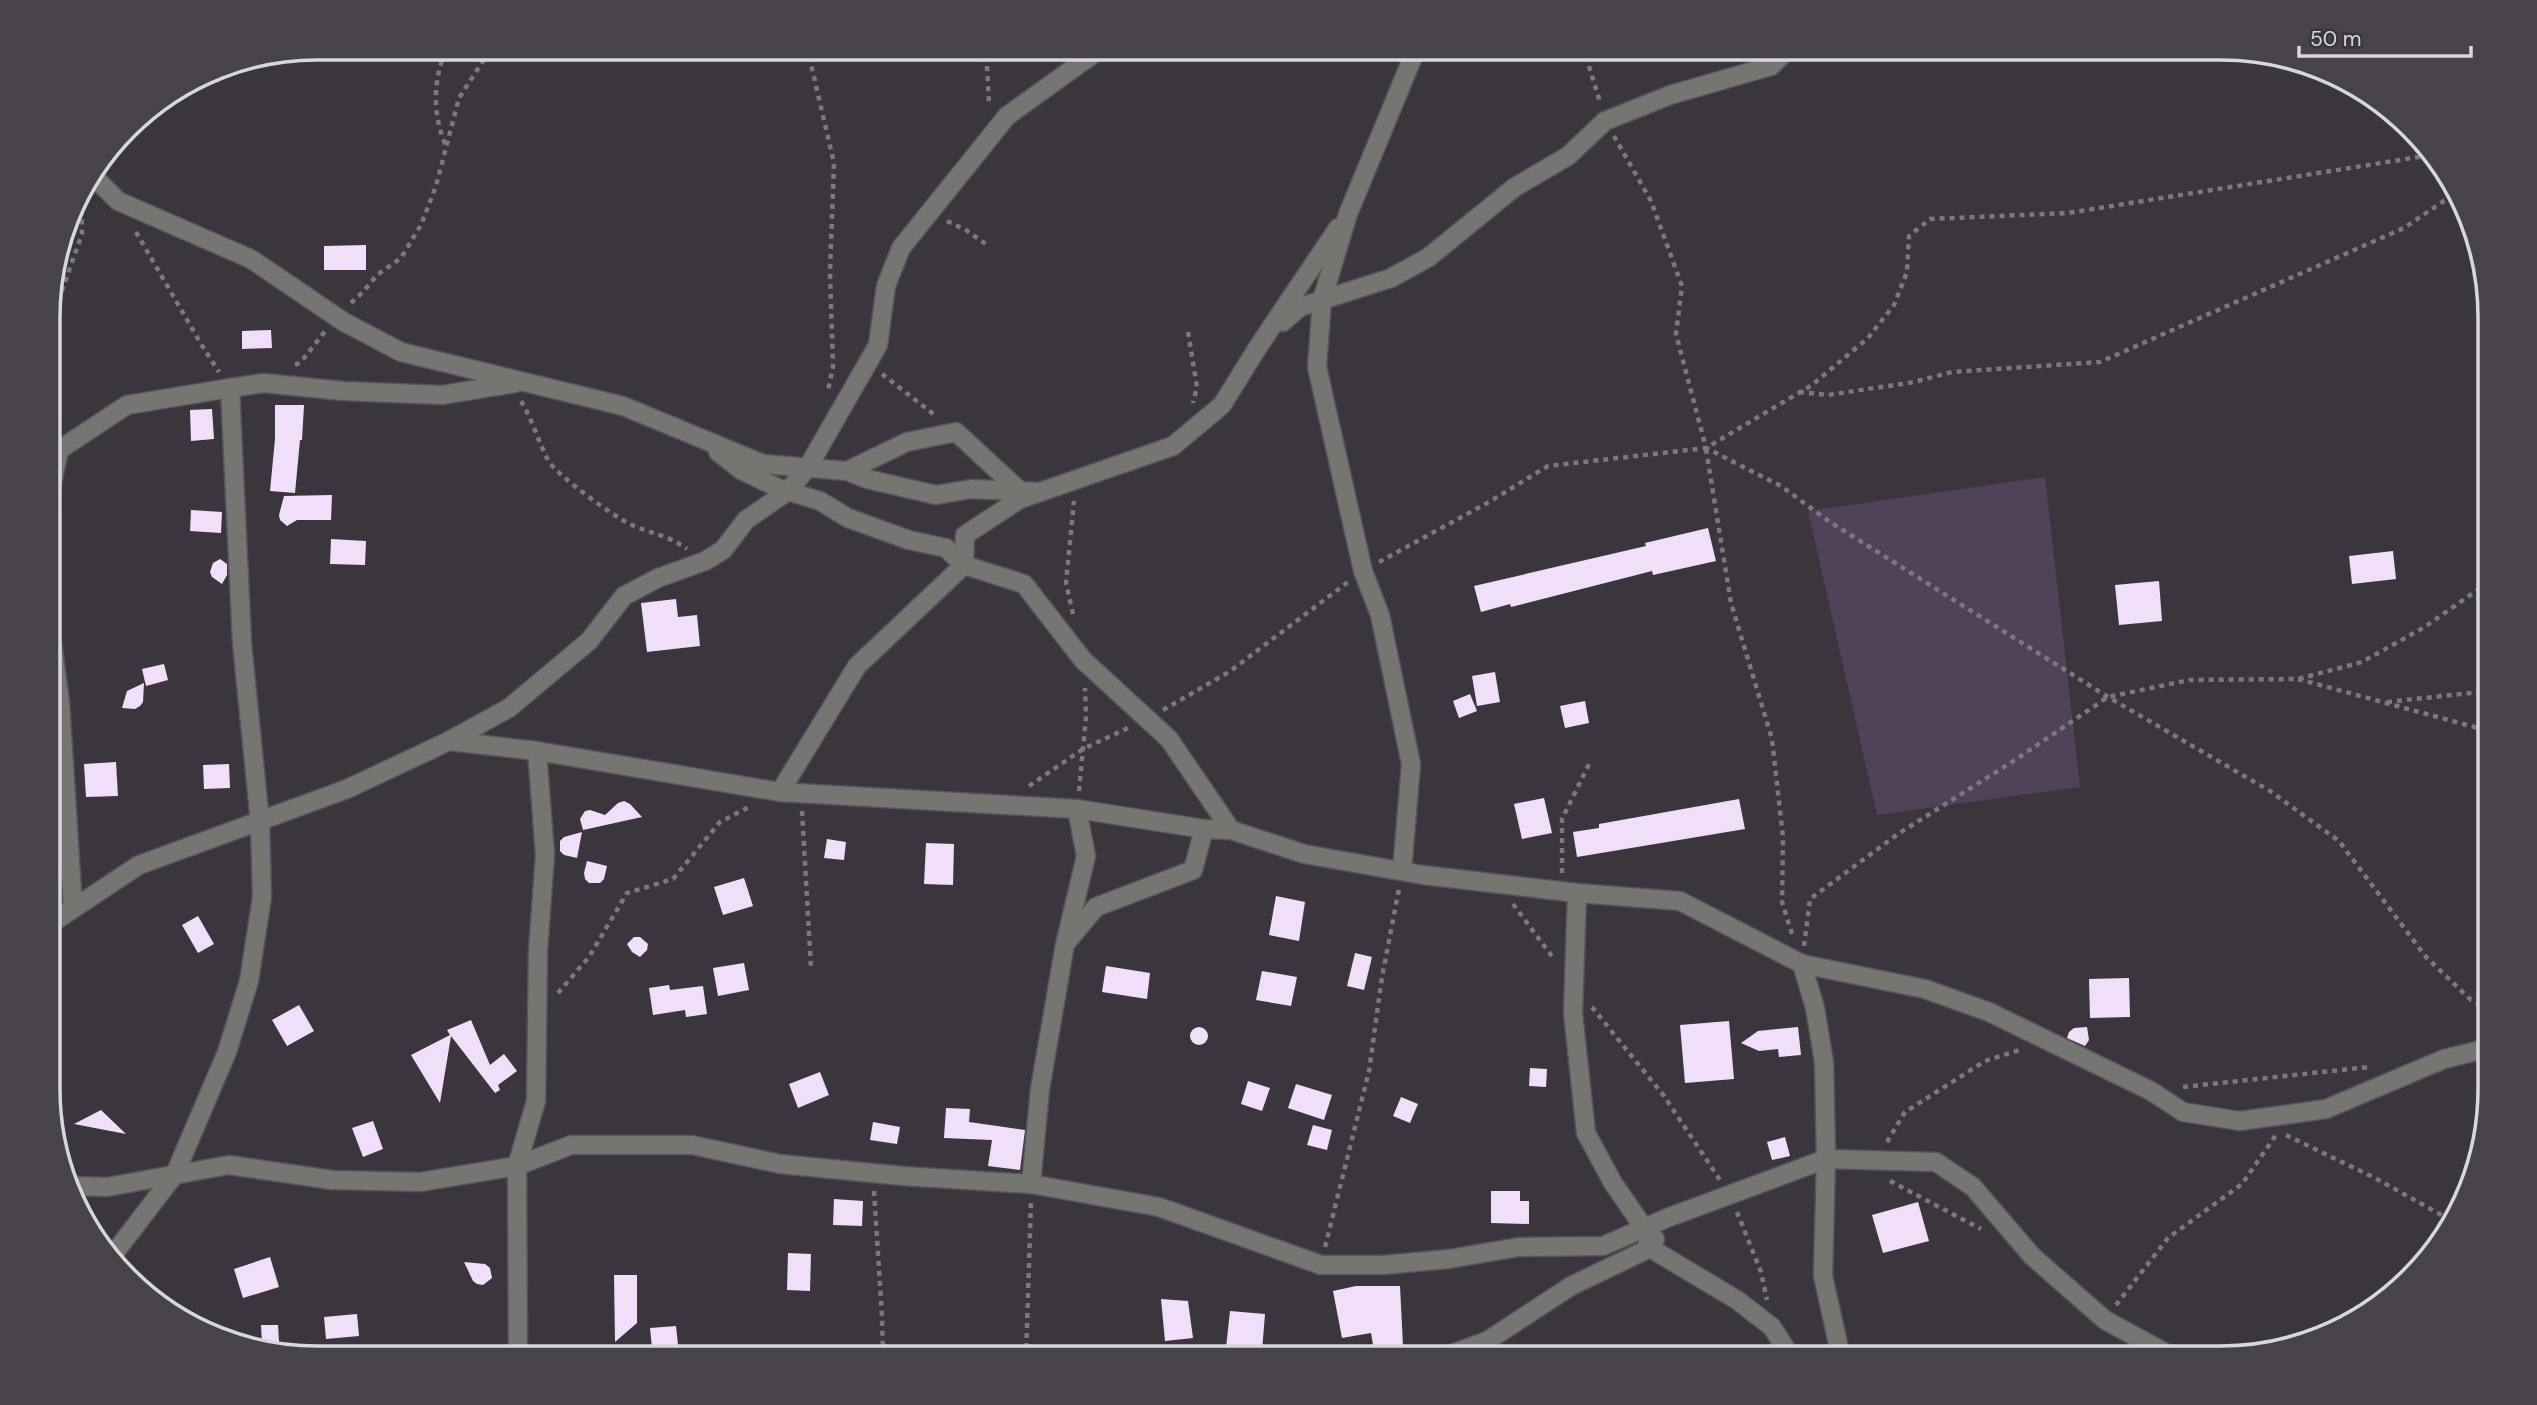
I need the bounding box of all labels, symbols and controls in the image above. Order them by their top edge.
scale bar [2299,14,2470,58]
text: 50 m [2310,25,2361,53]

